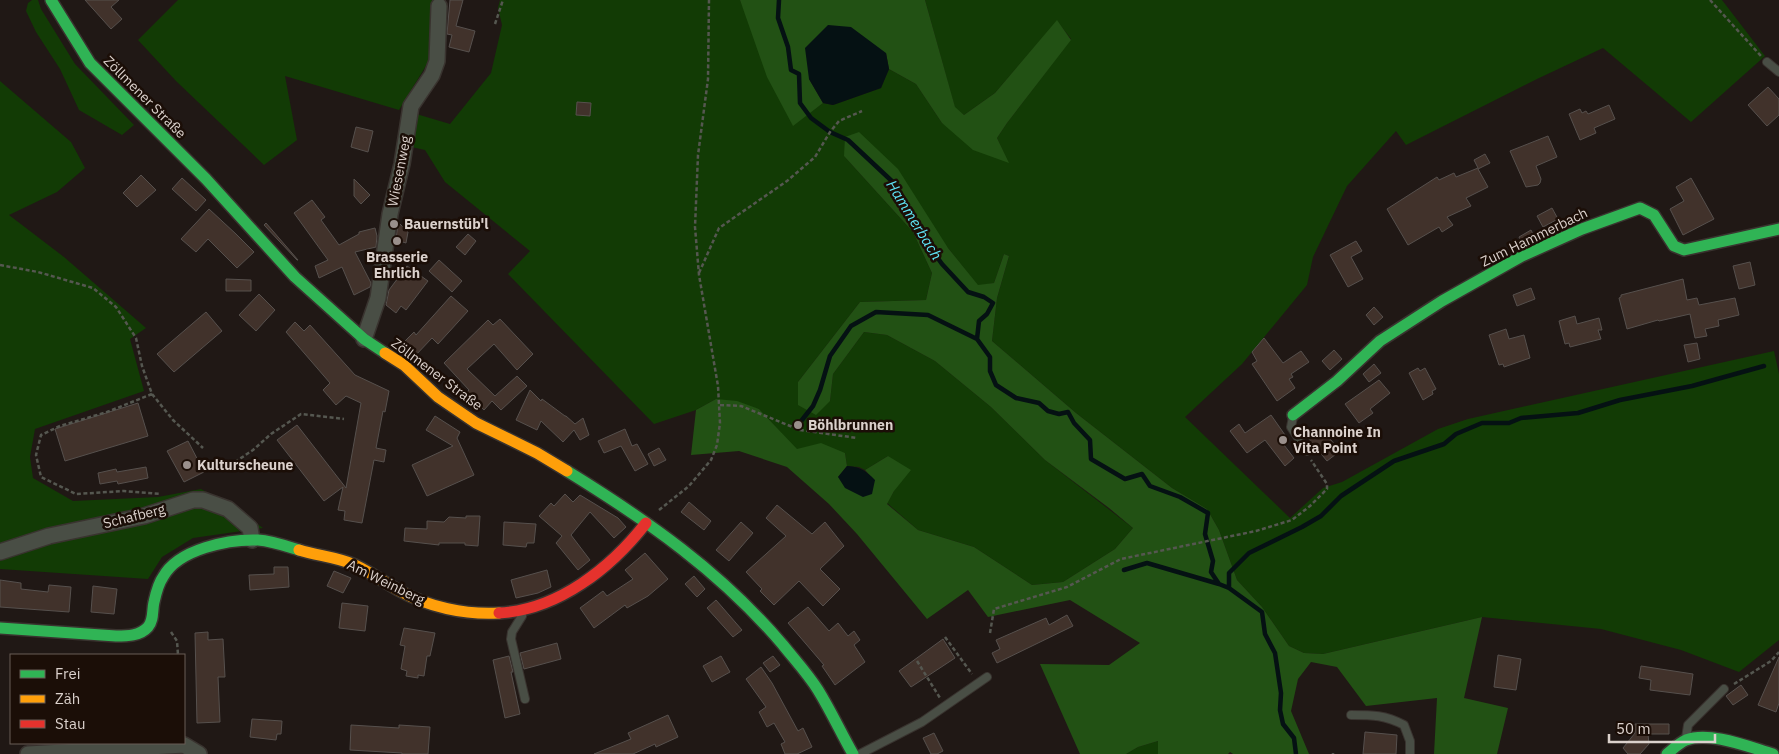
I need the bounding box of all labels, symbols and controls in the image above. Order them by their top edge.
street label: Zöllmener Straße [100,52,190,142]
street label: Wiesenweg [383,133,415,208]
water label: Hammerbach [882,176,947,263]
street label: Zum Hammerbach [1478,203,1590,271]
place label: Bauernstüb'l [404,215,488,233]
marker: Bauernstüb'l [388,218,400,230]
marker: Brasserie Ehrlich [391,235,403,247]
place label: Brasserie Ehrlich [366,248,428,282]
street label: Zöllmener Straße [388,334,486,414]
place label: Böhlbrunnen [808,416,893,434]
marker: Böhlbrunnen [792,419,804,431]
place label: Channoine In Vita Point [1293,423,1381,457]
marker: Channoine In Vita Point [1277,434,1289,446]
place label: Kulturscheune [197,456,294,474]
marker: Kulturscheune [181,459,193,471]
street label: Schafberg [101,499,167,532]
street label: Am Weinberg [344,556,428,609]
legend [10,654,185,744]
text: Frei [55,664,81,683]
text: Zäh [55,689,80,708]
scale bar [1609,712,1715,744]
text: Stau [55,714,86,733]
text: 50 m [1616,719,1651,738]

